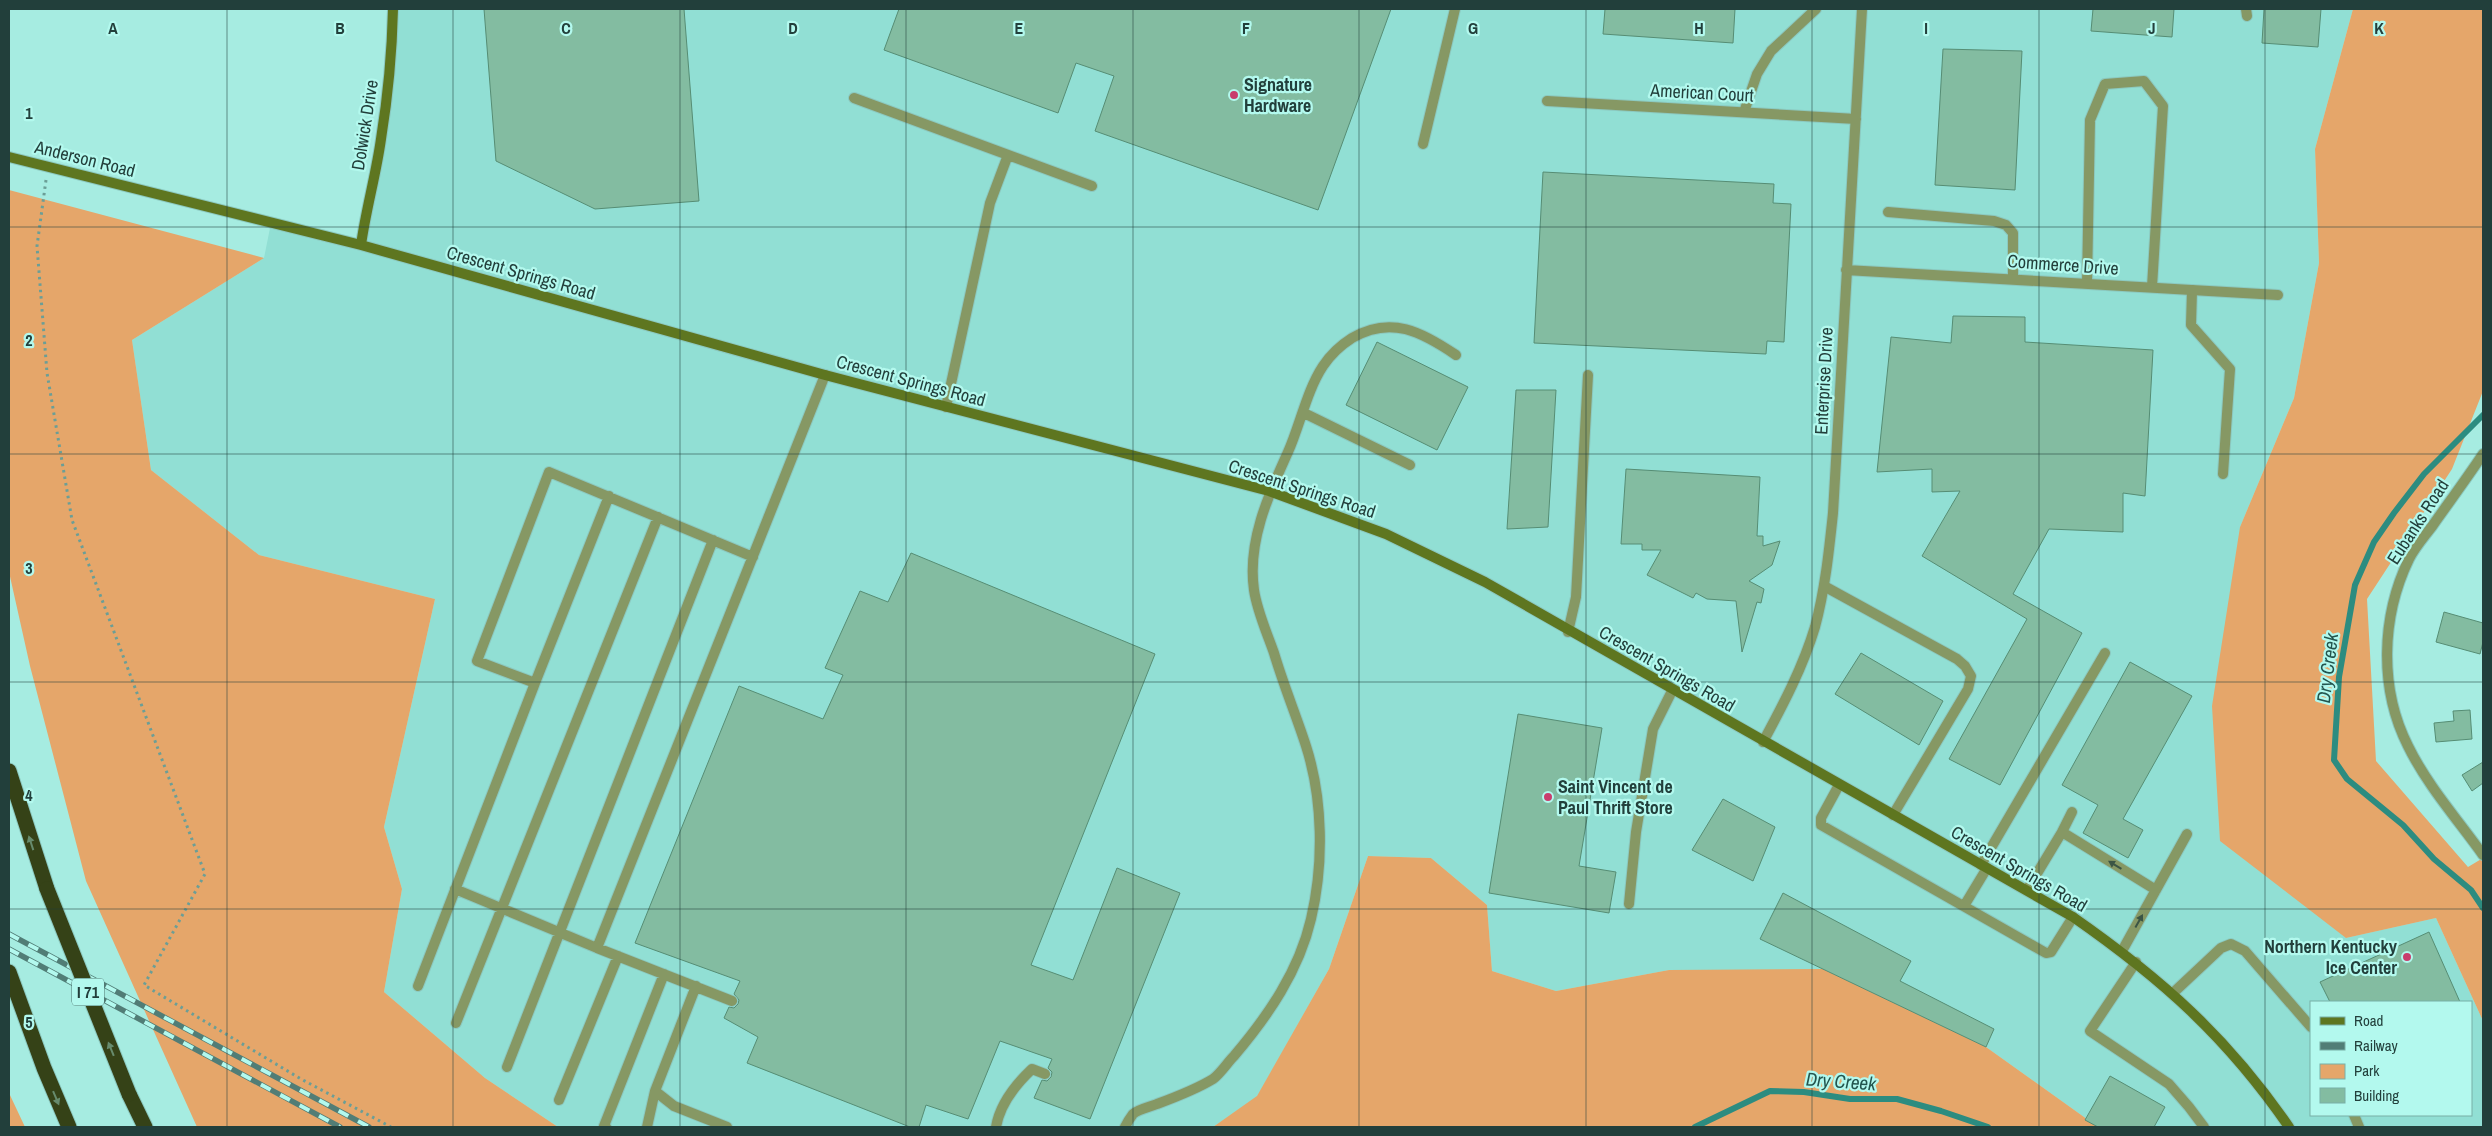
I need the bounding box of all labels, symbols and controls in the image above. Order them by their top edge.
text: A [108,17,118,39]
text: B [335,17,345,39]
text: C [561,17,571,39]
text: D [788,17,798,39]
text: E [1015,17,1024,39]
text: F [1242,17,1250,39]
text: G [1468,17,1478,39]
text: H [1694,17,1704,39]
text: I [1924,17,1928,39]
text: J [2148,17,2156,39]
text: K [2374,17,2384,39]
place label: Signature Hardware [1244,72,1312,118]
street label: American Court [1649,77,1754,108]
street label: Dolwick Drive [345,78,384,172]
marker: Signature Hardware [1228,89,1240,101]
text: 1 [25,102,33,124]
street label: Anderson Road [31,134,138,183]
street label: Crescent Springs Road [444,239,598,306]
street label: Commerce Drive [2007,248,2120,281]
street label: Enterprise Drive [1808,327,1839,435]
text: 2 [25,329,33,351]
street label: Crescent Springs Road [834,349,988,412]
street label: Crescent Springs Road [1225,453,1379,524]
street label: Eubanks Road [2381,474,2454,569]
text: 3 [25,557,33,579]
street label: Crescent Springs Road [1595,619,1740,718]
water label: Dry Creek [2310,630,2344,704]
place label: Saint Vincent de Paul Thrift Store [1558,774,1673,820]
text: 4 [25,784,33,806]
marker: Saint Vincent de Paul Thrift Store [1542,791,1554,803]
street label: Crescent Springs Road [1947,819,2092,918]
one-way arrow [27,835,35,850]
one-way arrow [2108,860,2121,869]
one-way arrow [2135,913,2143,928]
place label: Northern Kentucky Ice Center [2264,934,2398,980]
marker: Northern Kentucky Ice Center [2401,951,2413,963]
road number: I 71 [72,979,104,1006]
legend [2310,1001,2472,1116]
text: Road [2354,1010,2383,1031]
text: 5 [25,1011,33,1033]
text: Railway [2354,1035,2399,1056]
one-way arrow [106,1042,114,1056]
text: Park [2354,1060,2380,1081]
water label: Dry Creek [1805,1066,1878,1096]
text: Building [2354,1085,2399,1106]
one-way arrow [53,1090,61,1105]

